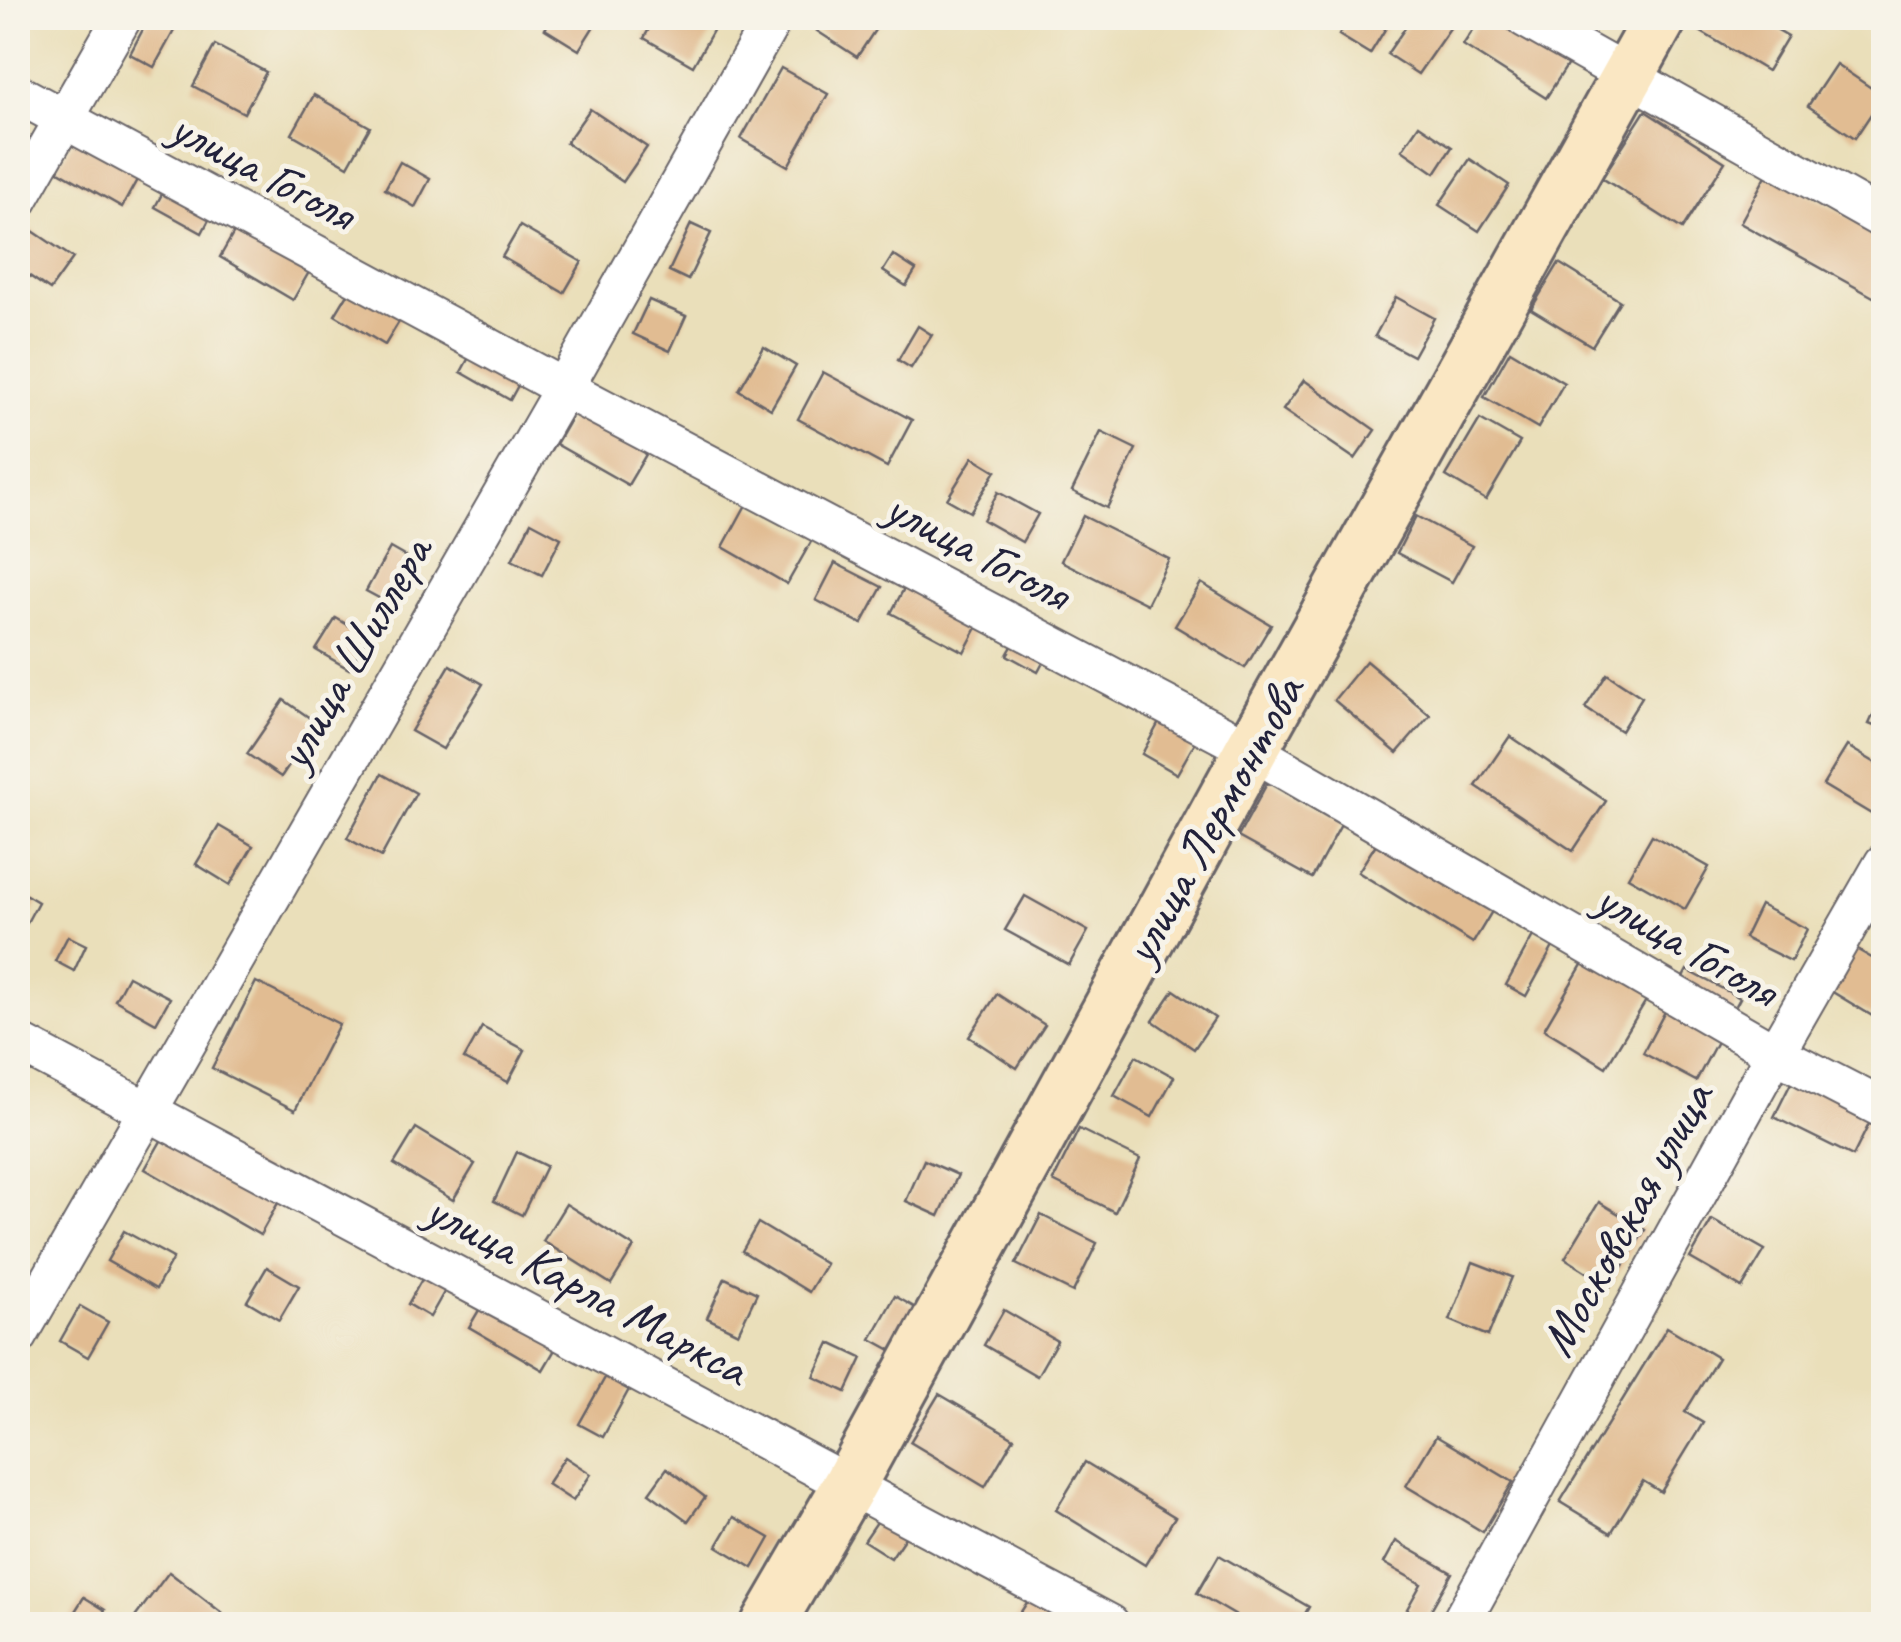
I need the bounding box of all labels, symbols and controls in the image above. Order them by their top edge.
street label: улица Гоголя [157,94,369,247]
street label: улица Гоголя [872,474,1084,627]
street label: улица Шиллера [261,522,448,783]
street label: улица Лермонтова [1107,662,1319,977]
street label: улица Гоголя [1582,865,1793,1023]
street label: Московская улица [1525,1069,1728,1367]
street label: улица Карла Маркса [413,1176,761,1402]

